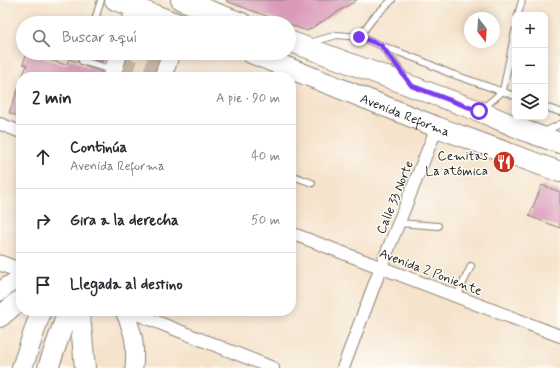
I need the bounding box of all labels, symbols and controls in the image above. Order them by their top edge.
north arrow [464,12,500,48]
map controls [512,12,548,120]
button: + [512,12,548,48]
search box [16,16,296,60]
icon: search [30,27,52,49]
text: Buscar aquí [62,28,137,48]
route end [350,28,368,46]
button: − [512,48,548,84]
button: layers [512,84,548,120]
text: 2 min [32,87,72,109]
text: A pie · 90 m [216,90,280,107]
street label: Avenida Reforma [357,90,452,141]
route start [470,102,488,120]
text: Continúa [70,138,127,158]
icon: ahead [32,146,54,168]
text: 40 m [251,148,280,165]
place label: Cemitas La atómica [425,148,488,180]
restaurant icon: Cemitas La atómica [491,149,517,175]
text: Avenida Reforma [70,158,165,175]
street label: Calle 33 Norte [373,158,418,237]
icon: right [32,210,54,232]
text: Gira a la derecha [70,211,179,231]
text: 50 m [251,212,280,229]
street label: Avenida 2 Poniente [377,245,484,300]
icon: arrive [32,274,54,296]
text: Llegada al destino [70,275,183,295]

